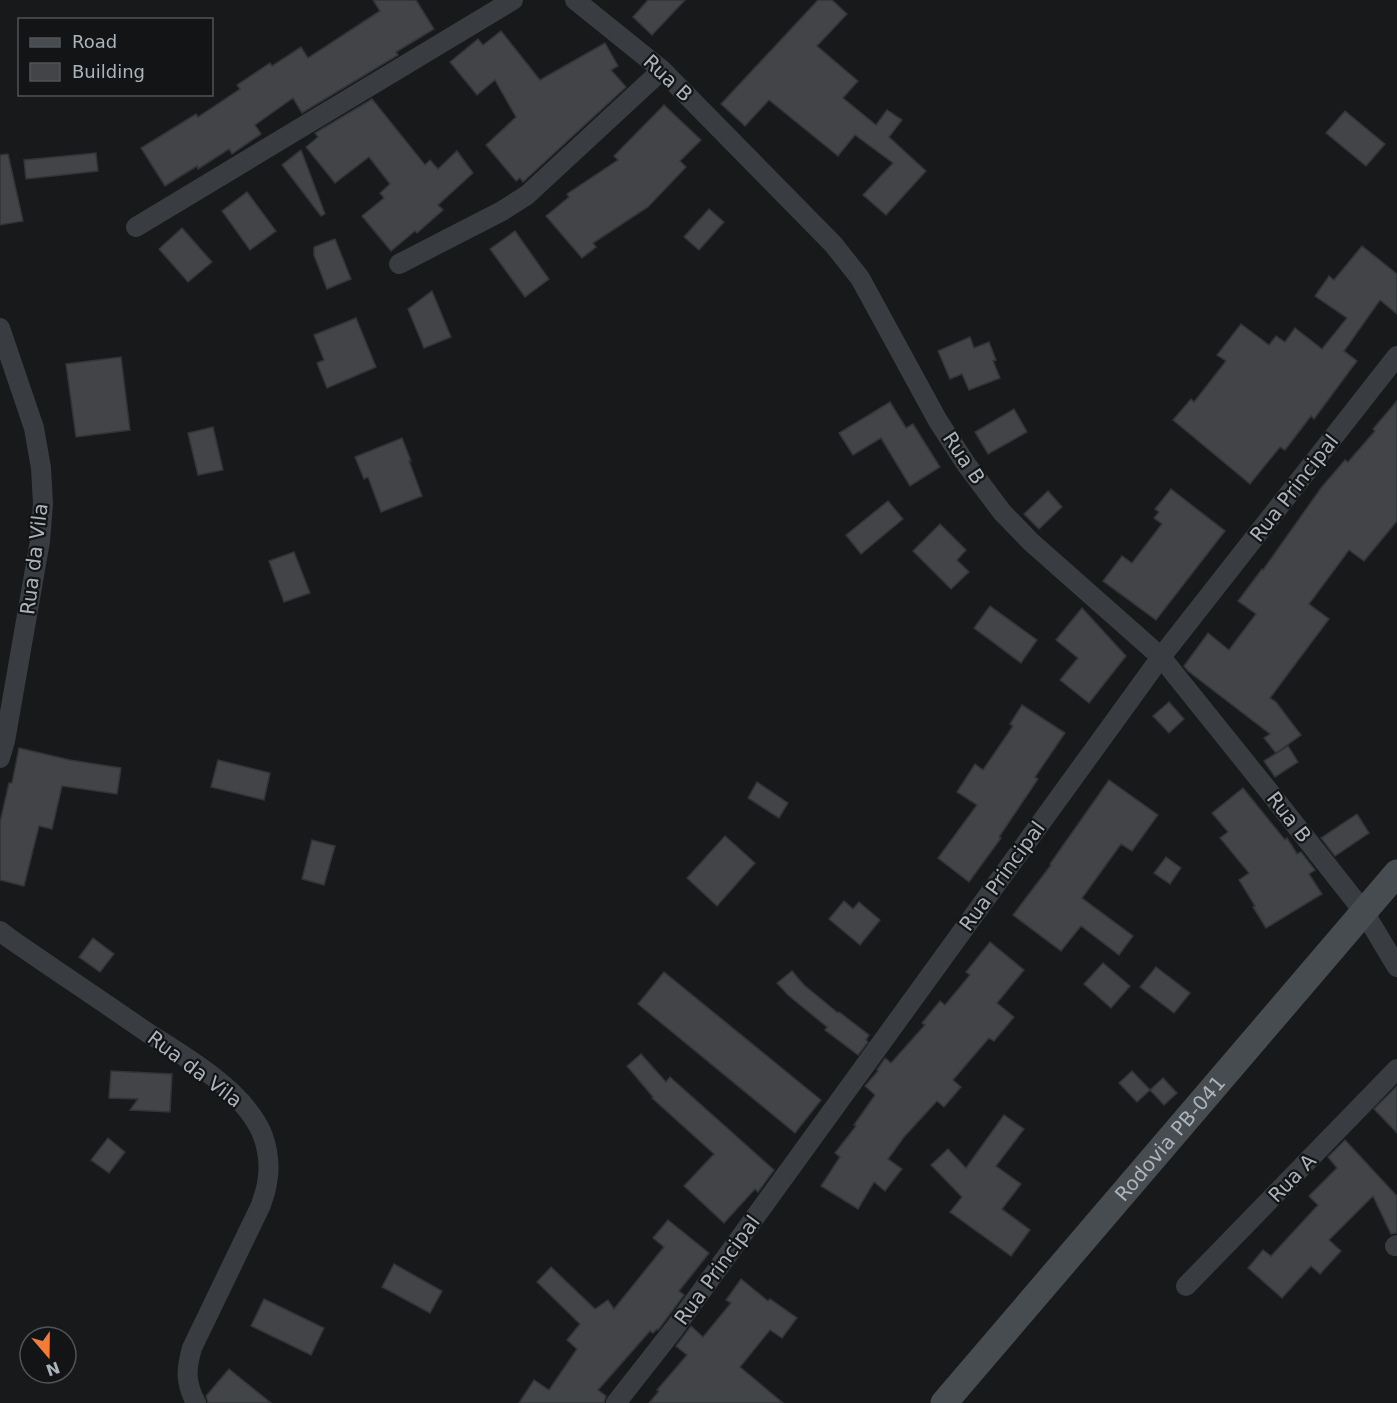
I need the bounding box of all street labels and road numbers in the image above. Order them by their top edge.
street label: Rua B [639,49,697,107]
street label: Rua B [938,427,990,489]
street label: Rua Principal [1245,430,1343,546]
street label: Rua da Vila [15,502,53,616]
street label: Rua B [1262,787,1316,847]
street label: Rua Principal [954,817,1050,935]
street label: Rua da Vila [143,1026,247,1112]
street label: Rodovia PB-041 [1110,1071,1230,1206]
street label: Rua A [1263,1149,1321,1207]
street label: Rua Principal [669,1211,765,1329]

